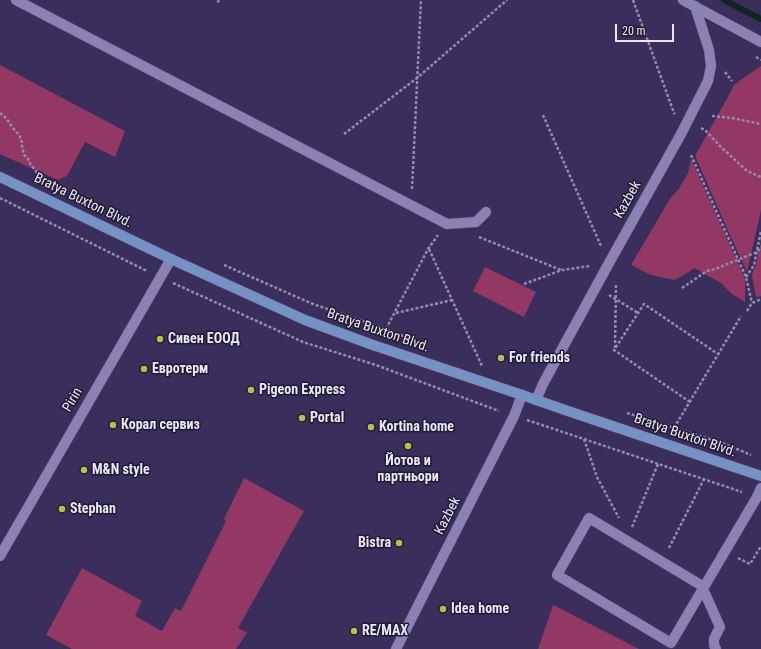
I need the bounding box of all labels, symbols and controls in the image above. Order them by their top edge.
scale bar [617,16,676,42]
text: 20 m [622,24,646,38]
street label: Bratya Buxton Blvd. [31,170,135,232]
street label: Kazbek [611,178,645,222]
street label: Bratya Buxton Blvd. [325,306,431,356]
place label: Сивен ЕООД [168,331,240,347]
marker: Сивен ЕООД [155,334,165,344]
place label: For friends [509,350,570,366]
marker: For friends [496,353,506,363]
place label: Евротерм [152,361,208,377]
marker: Евротерм [139,364,149,374]
place label: Pigeon Express [259,382,345,398]
street label: Pirin [59,385,87,415]
marker: Pigeon Express [246,385,256,395]
place label: Portal [310,410,344,426]
street label: Bratya Buxton Blvd. [632,411,738,461]
marker: Portal [297,413,307,423]
place label: Корал сервиз [121,417,200,433]
place label: Kortina home [379,419,454,435]
marker: Корал сервиз [108,420,118,430]
marker: Kortina home [366,422,376,432]
marker: Йотов и партньори [403,441,413,451]
place label: Йотов и партньори [377,453,439,486]
place label: M&N style [92,462,150,478]
marker: M&N style [79,465,89,475]
street label: Kazbek [431,494,465,538]
place label: Stephan [70,501,116,517]
marker: Stephan [57,504,67,514]
place label: Bistra [358,535,391,551]
marker: Bistra [394,538,404,548]
place label: Idea home [451,601,509,617]
marker: Idea home [438,604,448,614]
place label: RE/MAX [362,623,408,639]
marker: RE/MAX [349,626,359,636]

